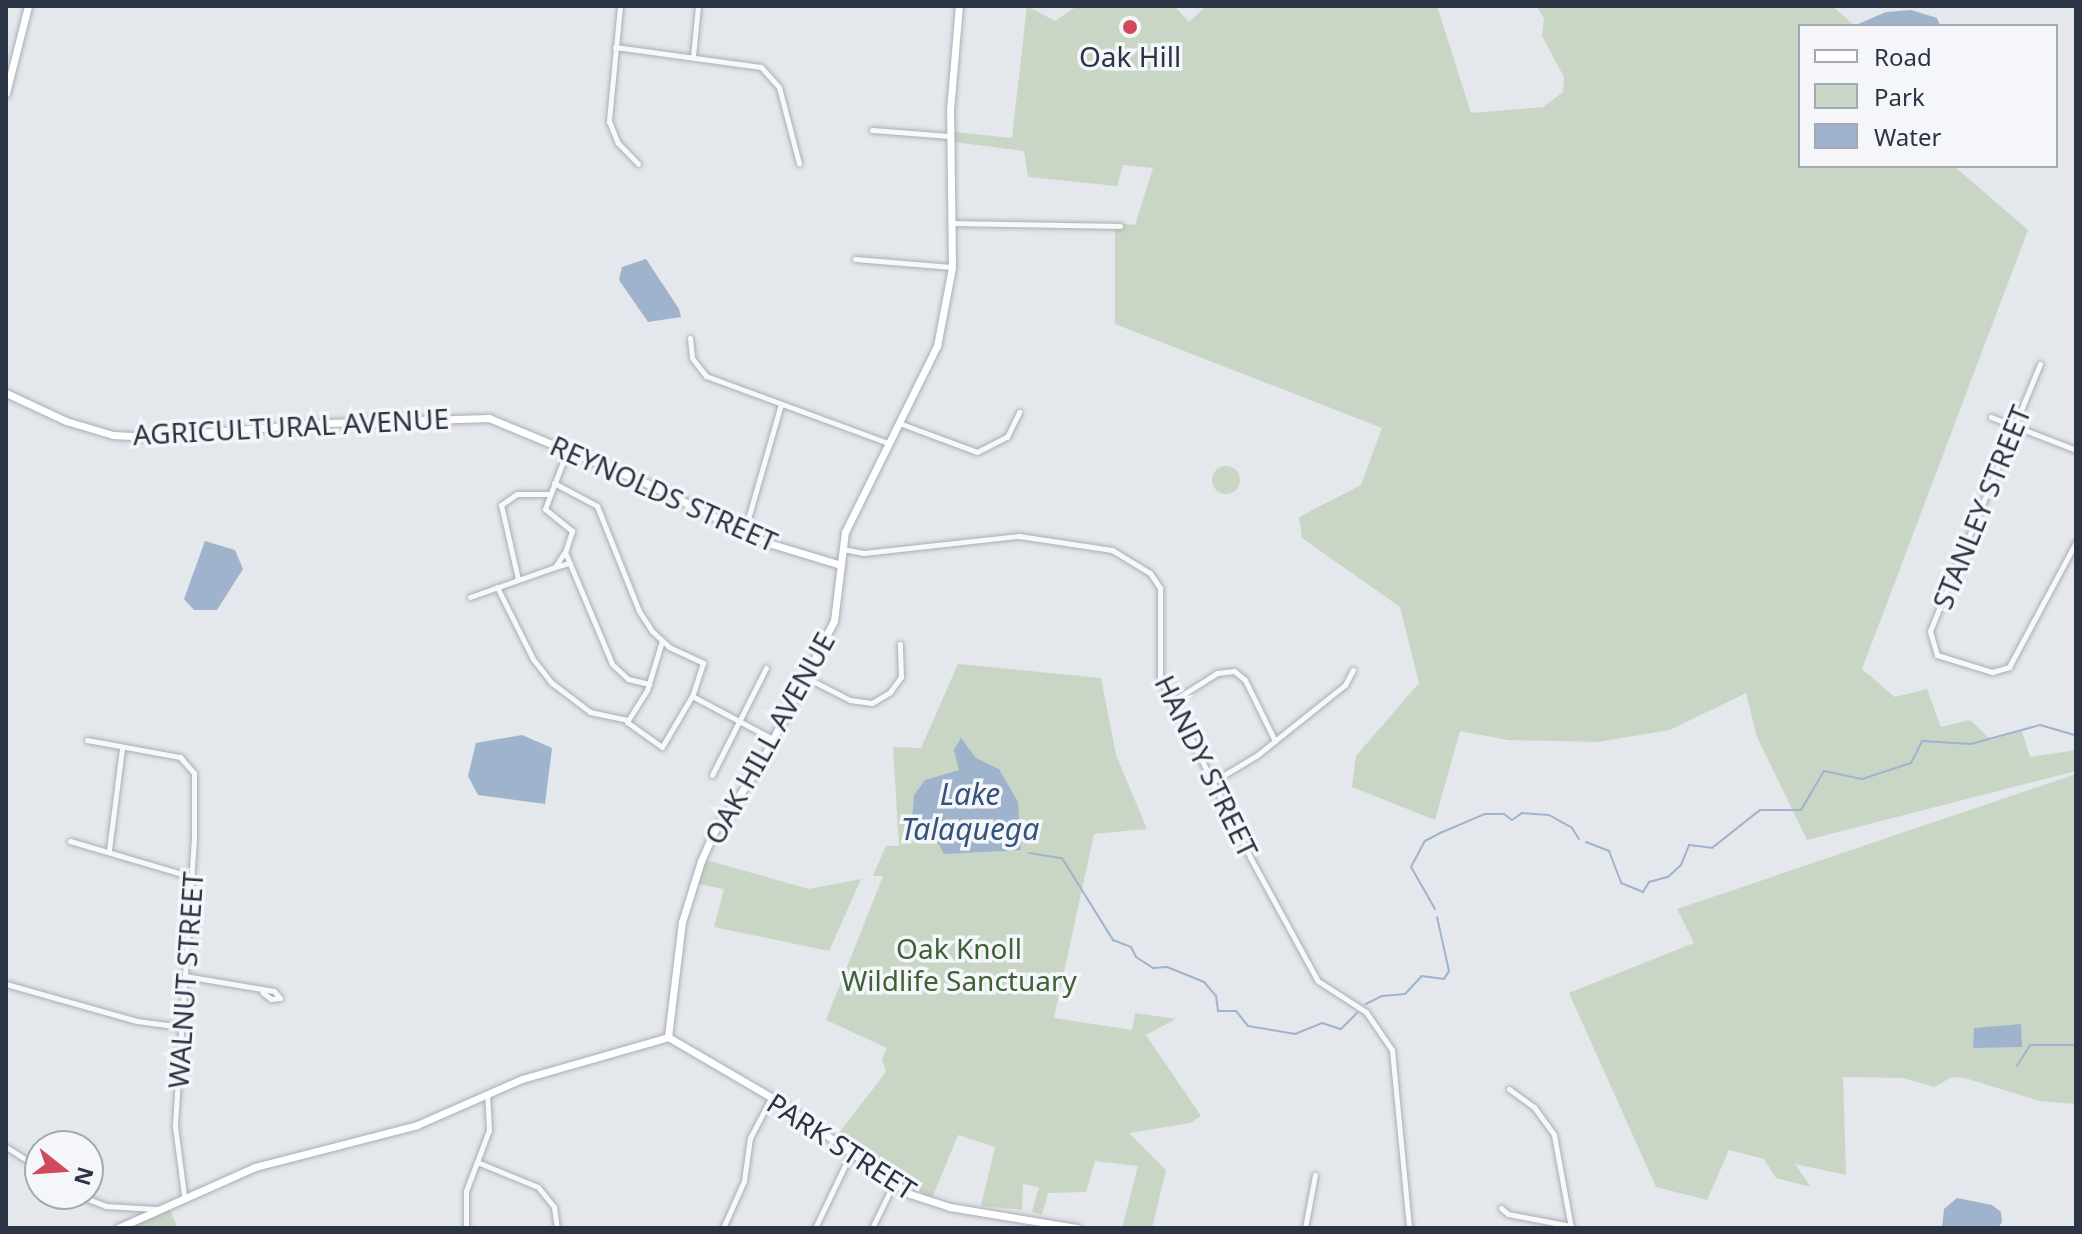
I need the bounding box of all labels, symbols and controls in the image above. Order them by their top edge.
marker: Oak Hill [1121,18,1139,36]
legend [1798,24,2058,168]
place label: Oak Hill [1079,39,1181,73]
text: Road [1874,40,1932,73]
text: Park [1874,80,1925,113]
text: Water [1874,120,1941,153]
street label: STANLEY STREET [1925,400,2037,614]
street label: AGRICULTURAL AVENUE [132,401,450,451]
street label: REYNOLDS STREET [545,428,783,558]
street label: OAK HILL AVENUE [697,626,841,850]
street label: HANDY STREET [1148,670,1266,862]
water label: Lake Talaquega [901,776,1039,846]
street label: WALNUT STREET [161,871,209,1089]
park label: Oak Knoll Wildlife Sanctuary [841,931,1077,997]
street label: PARK STREET [761,1085,923,1207]
north arrow [24,1130,104,1210]
text: N [68,1163,102,1189]

